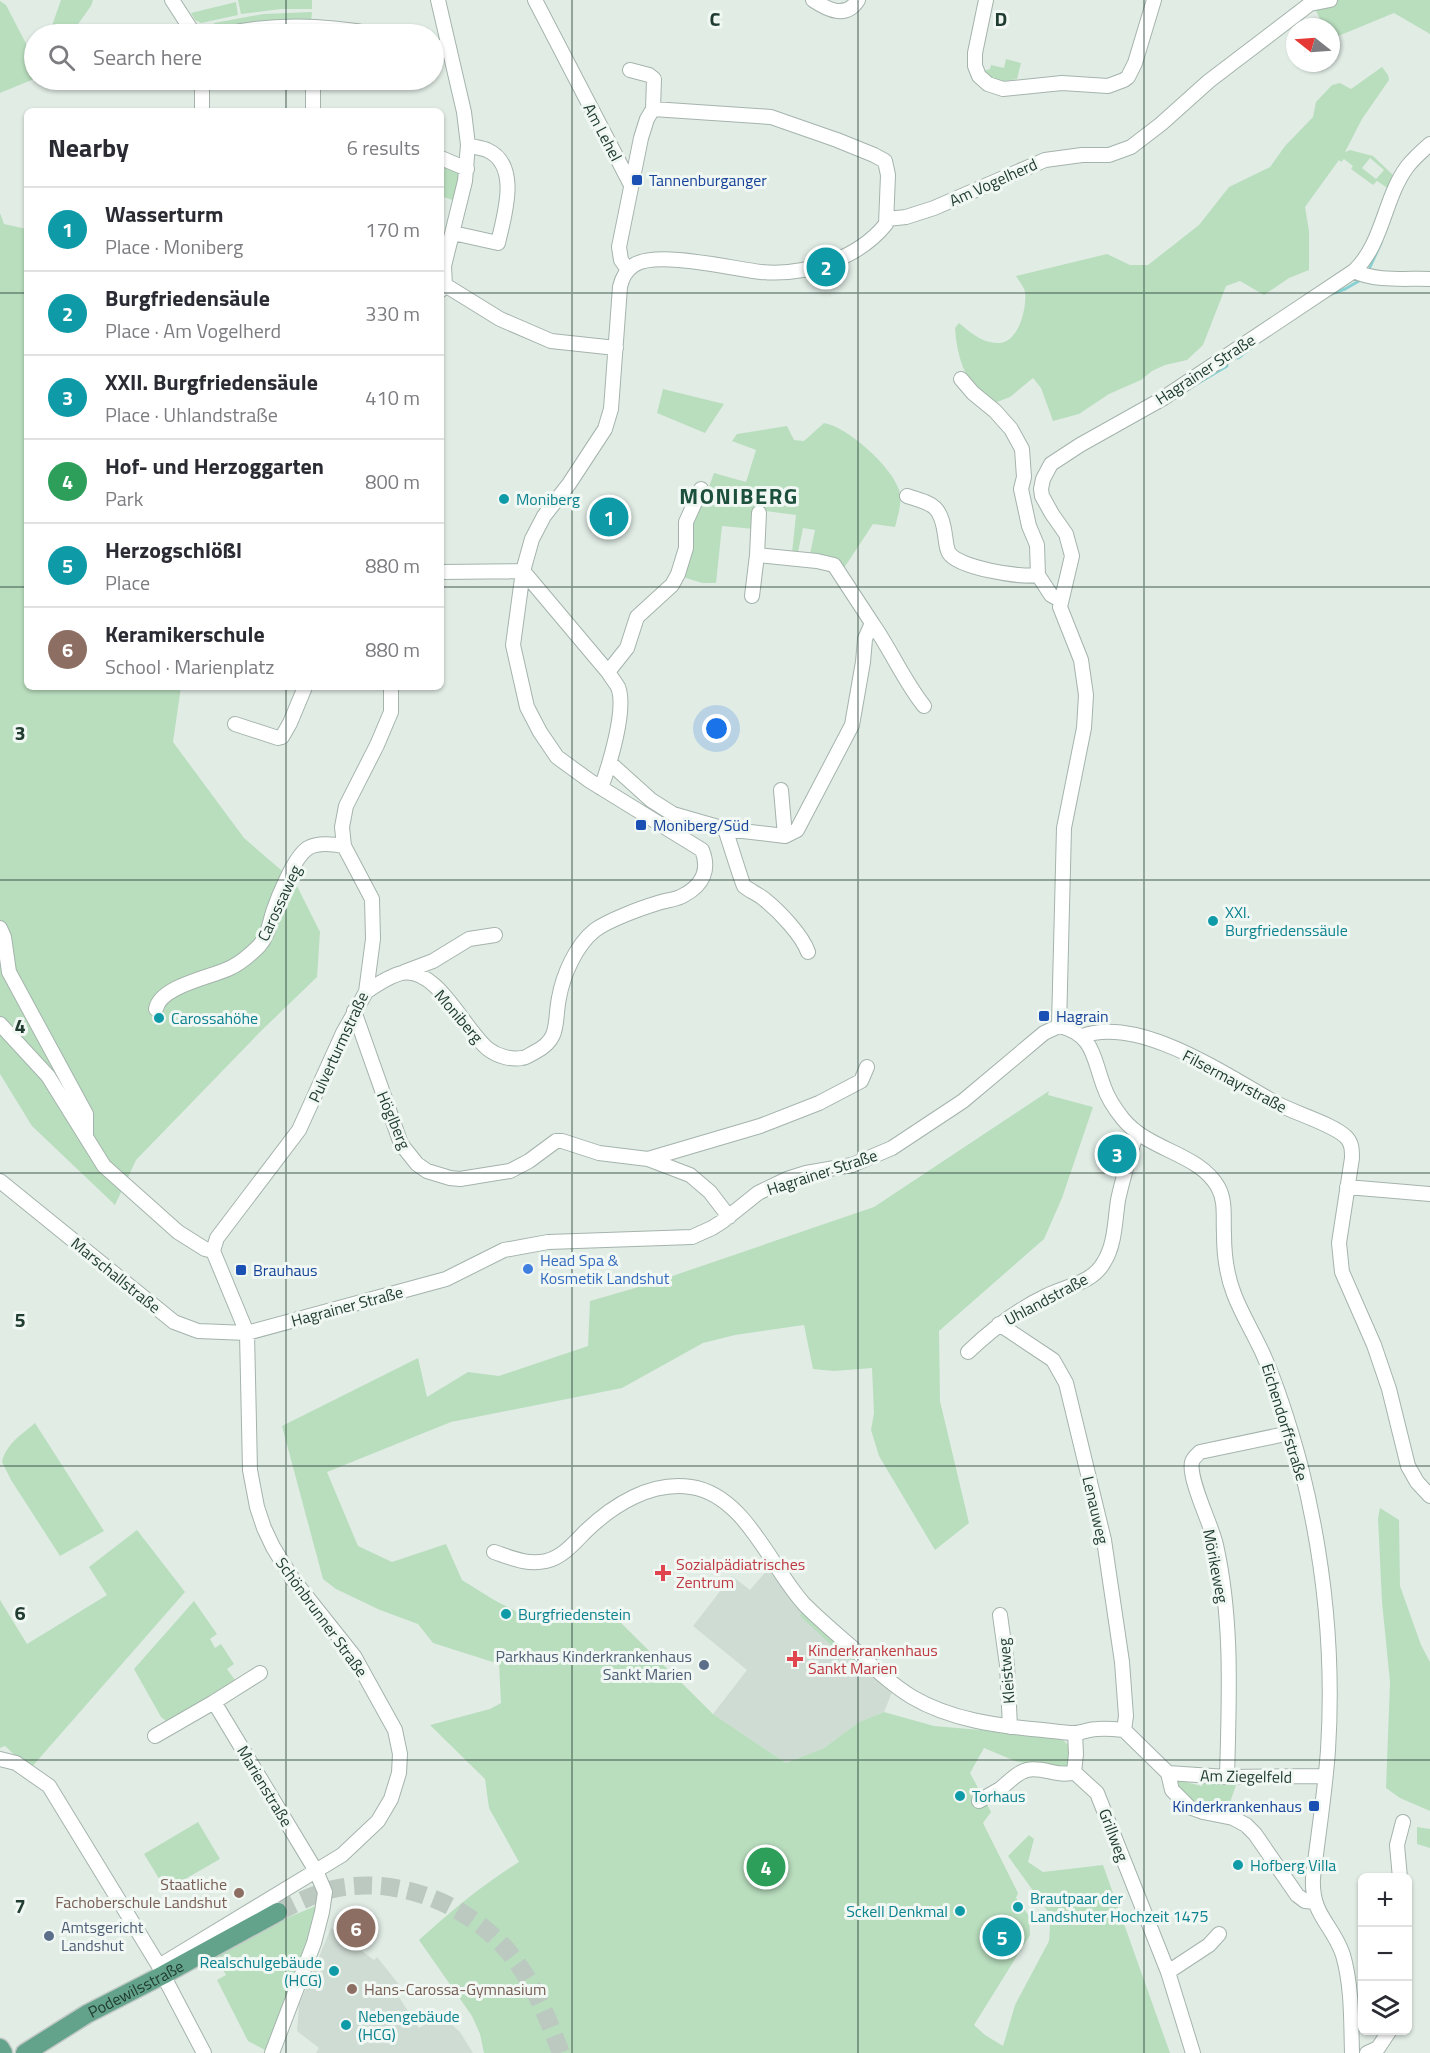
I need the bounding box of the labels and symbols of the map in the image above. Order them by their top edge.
text: C [710,3,721,34]
text: D [995,3,1007,34]
north arrow [1286,18,1340,72]
street label: Am Lehel [578,99,628,165]
street label: Am Vogelherd [945,152,1041,212]
place label: Tannenburganger [649,168,767,192]
marker: Tannenburganger [630,173,644,187]
pin: 2 [806,244,846,290]
street label: Hagrainer Straße [1150,328,1260,410]
district label: MONIBERG [679,479,799,513]
place label: Moniberg [516,487,580,511]
marker: Moniberg [497,492,511,506]
pin: 1 [590,494,628,540]
your location [702,714,731,743]
text: 3 [14,717,26,748]
place label: Moniberg/Süd [653,813,749,837]
marker: Moniberg/Süd [634,818,648,832]
street label: Carossaweg [251,861,307,945]
place label: XXI. Burgfriedenssäule [1225,900,1348,942]
marker: XXI. Burgfriedenssäule [1206,914,1220,928]
street label: Moniberg [429,984,489,1048]
street label: Pulverturmstraße [302,988,374,1106]
place label: Hagrain [1056,1004,1109,1028]
place label: Carossahöhe [171,1006,258,1030]
marker: Hagrain [1037,1009,1051,1023]
text: 4 [14,1010,26,1041]
marker: Carossahöhe [152,1011,166,1025]
street label: Filsermayrstraße [1179,1043,1291,1119]
street label: Höglberg [371,1087,417,1153]
pin: 3 [1098,1132,1136,1176]
street label: Hagrainer Straße [764,1143,880,1201]
street label: Marschallstraße [66,1231,166,1319]
place label: Head Spa & Kosmetik Landshut [540,1248,670,1290]
place label: Brauhaus [253,1258,317,1282]
marker: Head Spa & Kosmetik Landshut [521,1262,535,1276]
marker: Brauhaus [234,1263,248,1277]
street label: Uhlandstraße [1000,1267,1092,1331]
street label: Hagrainer Straße [288,1280,406,1332]
text: 5 [14,1304,26,1335]
street label: Eichendorffstraße [1256,1360,1314,1484]
street label: Lenauweg [1077,1474,1115,1546]
street label: Mörikeweg [1197,1527,1235,1605]
street label: Schönbrunner Straße [270,1552,374,1682]
place label: Sozialpädiatrisches Zentrum [676,1552,805,1594]
marker: Sozialpädiatrisches Zentrum [654,1564,672,1582]
text: 6 [14,1597,26,1628]
place label: Burgfriedenstein [518,1602,631,1626]
marker: Burgfriedenstein [499,1607,513,1621]
street label: Kleistweg [991,1637,1021,1705]
place label: Kinderkrankenhaus Sankt Marien [808,1638,938,1680]
place label: Parkhaus Kinderkrankenhaus Sankt Marien [496,1644,692,1686]
marker: Kinderkrankenhaus Sankt Marien [786,1650,804,1668]
marker: Parkhaus Kinderkrankenhaus Sankt Marien [697,1658,711,1672]
street label: Marienstraße [231,1741,299,1831]
street label: Am Ziegelfeld [1200,1763,1292,1789]
place label: Torhaus [972,1784,1026,1808]
marker: Torhaus [953,1789,967,1803]
place label: Kinderkrankenhaus [1172,1794,1302,1818]
marker: Kinderkrankenhaus [1307,1799,1321,1813]
street label: Grillweg [1093,1805,1135,1865]
pin: 4 [746,1844,786,1890]
place label: Hofberg Villa [1250,1853,1336,1877]
marker: Hofberg Villa [1231,1858,1245,1872]
place label: Staatliche Fachoberschule Landshut [55,1872,227,1914]
marker: Staatliche Fachoberschule Landshut [232,1886,246,1900]
place label: Brautpaar der Landshuter Hochzeit 1475 [1030,1886,1209,1928]
text: 7 [14,1890,26,1921]
place label: Sckell Denkmal [846,1899,948,1923]
marker: Brautpaar der Landshuter Hochzeit 1475 [1011,1900,1025,1914]
marker: Sckell Denkmal [953,1904,967,1918]
pin: 6 [336,1906,376,1950]
pin: 5 [982,1914,1022,1960]
place label: Amtsgericht Landshut [61,1915,144,1957]
marker: Amtsgericht Landshut [42,1929,56,1943]
place label: Realschulgebäude (HCG) [200,1950,322,1992]
street label: Podewilsstraße [83,1954,188,2024]
marker: Realschulgebäude (HCG) [327,1964,341,1978]
place label: Hans-Carossa-Gymnasium [364,1977,546,2001]
marker: Hans-Carossa-Gymnasium [345,1982,359,1996]
place label: Nebengebäude (HCG) [358,2004,460,2046]
marker: Nebengebäude (HCG) [339,2018,353,2032]

